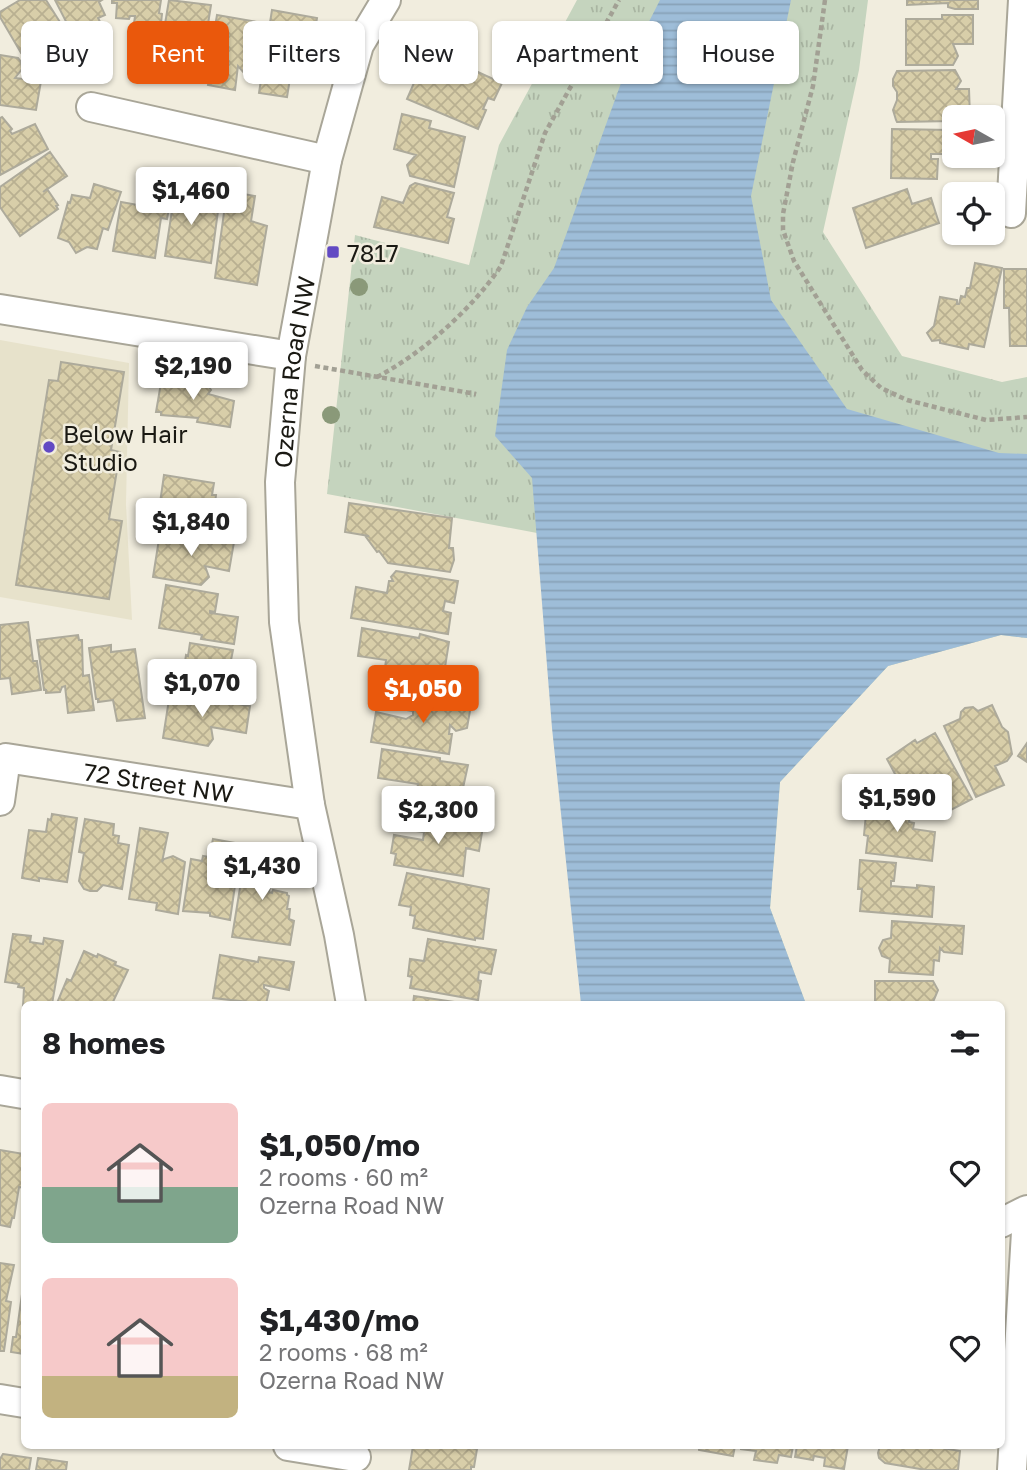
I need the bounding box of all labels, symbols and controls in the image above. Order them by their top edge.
chip: Buy [21,21,113,84]
chip: Rent [127,21,229,84]
chip: Filters [243,21,365,84]
chip: New [379,21,478,84]
chip: Apartment [492,21,663,84]
chip: House [677,21,799,84]
north arrow [942,105,1004,168]
map controls [942,105,1005,245]
pin: $1,460 [134,168,248,227]
text: $1,460 [152,176,230,204]
button: locate [942,182,1005,245]
place label: 7817 [347,238,399,267]
marker: 7817 [325,244,341,260]
street label: Ozerna Road NW [267,274,320,469]
pin: $2,190 [136,342,250,402]
text: $2,190 [154,351,232,379]
place label: Below Hair Studio [63,419,188,476]
marker: Below Hair Studio [41,439,57,455]
pin: $1,840 [134,498,248,558]
text: $1,840 [152,507,230,535]
pin: $1,070 [145,660,259,719]
pin: $1,050 [366,666,480,725]
text: $1,070 [163,668,241,696]
text: $1,050 [384,674,462,702]
street label: 72 Street NW [82,756,236,807]
pin: $1,590 [840,774,954,834]
text: $1,590 [858,783,936,811]
pin: $2,300 [381,786,495,846]
text: $2,300 [398,795,478,823]
pin: $1,430 [205,842,319,902]
text: $1,430 [223,851,301,879]
icon: filters [946,1024,984,1062]
text: 8 homes [42,1025,166,1061]
text: $1,050/mo [259,1127,420,1163]
icon: home [98,1131,182,1215]
icon: heart [946,1154,984,1192]
text: 2 rooms · 60 m² [259,1163,428,1191]
text: Ozerna Road NW [259,1191,444,1219]
text: $1,430/mo [259,1302,419,1338]
icon: home [98,1306,182,1390]
icon: heart [946,1329,984,1367]
text: 2 rooms · 68 m² [259,1338,428,1366]
text: Ozerna Road NW [259,1366,444,1394]

